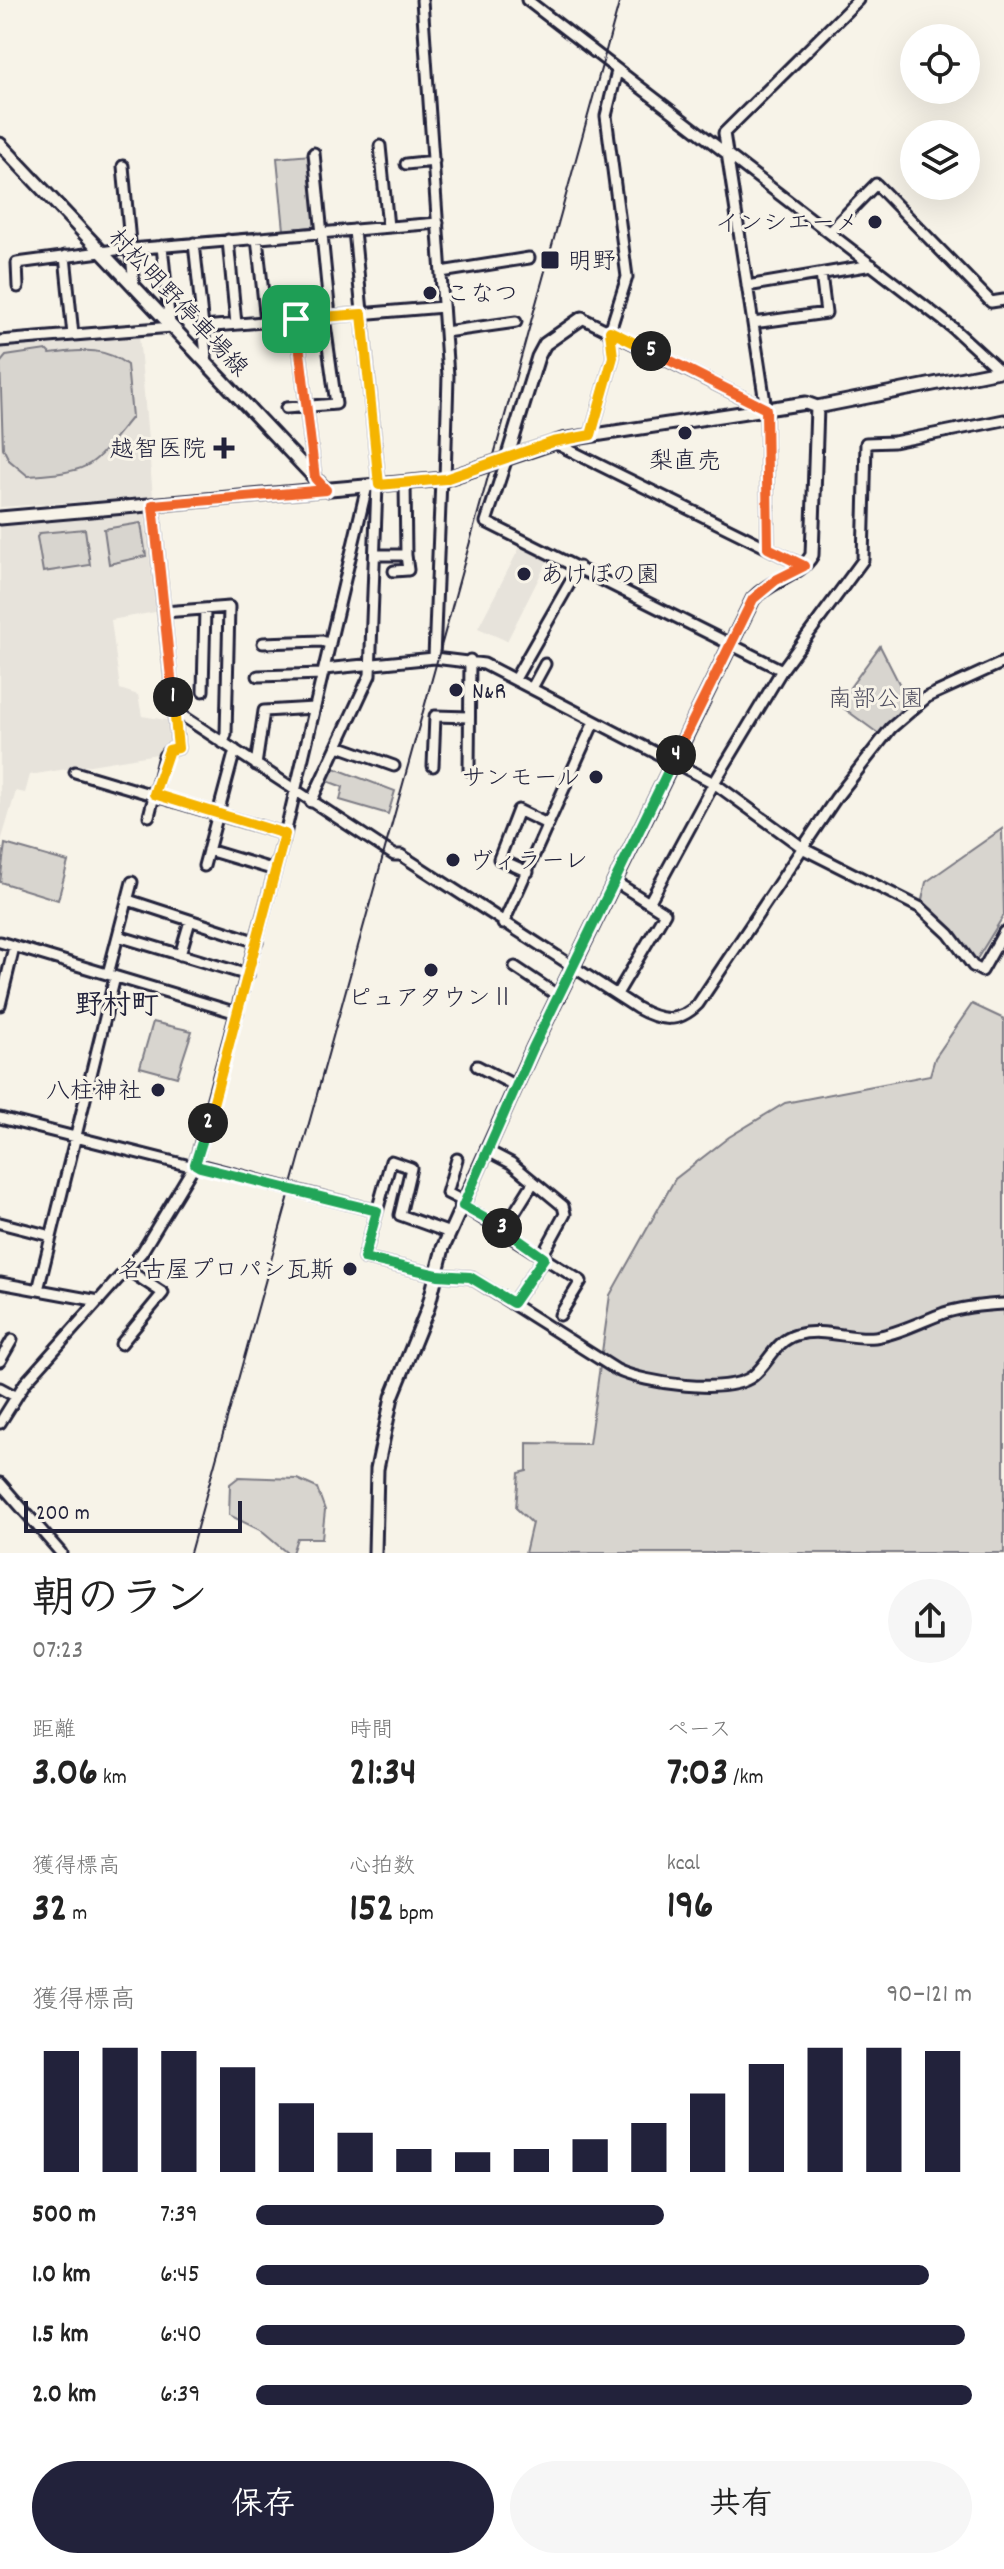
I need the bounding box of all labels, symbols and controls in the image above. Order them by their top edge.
map controls [900,24,980,200]
button: locate [900,24,980,104]
button: layers [900,120,980,200]
place label: インシエーメ [715,208,859,242]
marker: インシエーメ [866,213,884,231]
street label: 村松明野停車場線 [99,222,255,386]
place label: 明野 [568,246,616,280]
marker: 明野 [539,249,561,271]
place label: こなつ [446,279,518,313]
marker: こなつ [421,284,439,302]
pin [262,285,330,353]
icon: arrive [274,297,318,341]
pin: 5 [631,331,671,371]
text: 5 [646,335,656,366]
marker: 梨直売 [676,424,694,442]
place label: 越智医院 [110,434,206,468]
marker: 越智医院 [213,437,235,459]
place label: 梨直売 [649,446,721,480]
place label: あけぼの園 [540,560,660,594]
marker: あけぼの園 [515,565,533,583]
place label: N&R [472,676,506,710]
pin: 1 [153,677,193,717]
text: 1 [171,681,175,712]
marker: N&R [447,681,465,699]
park label: 南部公園 [828,684,924,718]
pin: 4 [656,735,696,775]
text: 4 [671,739,681,770]
place label: サンモール [461,763,580,797]
marker: サンモール [587,768,605,786]
place label: ヴィラーレ [469,846,588,880]
marker: ヴィラーレ [444,851,462,869]
marker: ピュアタウンⅡ [422,961,440,979]
place label: ピュアタウンⅡ [347,983,515,1017]
district label: 野村町 [75,988,159,1028]
place label: 八柱神社 [46,1076,142,1110]
marker: 八柱神社 [149,1081,167,1099]
pin: 2 [188,1103,228,1143]
text: 2 [203,1107,213,1138]
pin: 3 [482,1208,522,1248]
text: 3 [497,1212,507,1243]
place label: 名古屋プロパン瓦斯 [118,1255,334,1289]
marker: 名古屋プロパン瓦斯 [341,1260,359,1278]
scale bar [24,1497,242,1533]
text: 200 m [36,1499,90,1530]
text: 朝のラン [32,1571,208,1634]
button: share [888,1579,972,1663]
text: 07:23 [32,1633,83,1670]
text: 距離 [32,1716,76,1747]
text: 時間 [349,1716,393,1747]
text: ペース [667,1716,731,1747]
text: 3.06 [32,1747,98,1804]
text: 21:34 [349,1747,417,1804]
text: 7:03 [667,1747,728,1804]
text: km [98,1763,127,1794]
text: /km [728,1763,764,1794]
text: kcal [667,1849,700,1880]
text: 獲得標高 [32,1852,120,1883]
text: 心拍数 [349,1852,415,1883]
text: 196 [667,1880,713,1937]
text: 32 [32,1883,67,1940]
text: 152 [349,1883,394,1940]
text: m [67,1899,87,1930]
text: bpm [394,1899,434,1930]
text: 90–121 m [886,1977,972,2014]
text: 獲得標高 [32,1983,136,2020]
text: 500 m [32,2197,96,2234]
text: 7:39 [160,2197,198,2234]
text: 1.0 km [32,2257,91,2294]
text: 6:45 [160,2257,200,2294]
text: 1.5 km [32,2317,89,2354]
text: 6:40 [160,2317,202,2354]
text: 2.0 km [32,2377,96,2414]
text: 6:39 [160,2377,201,2414]
button: 保存 [32,2461,494,2553]
button: 共有 [510,2461,972,2553]

